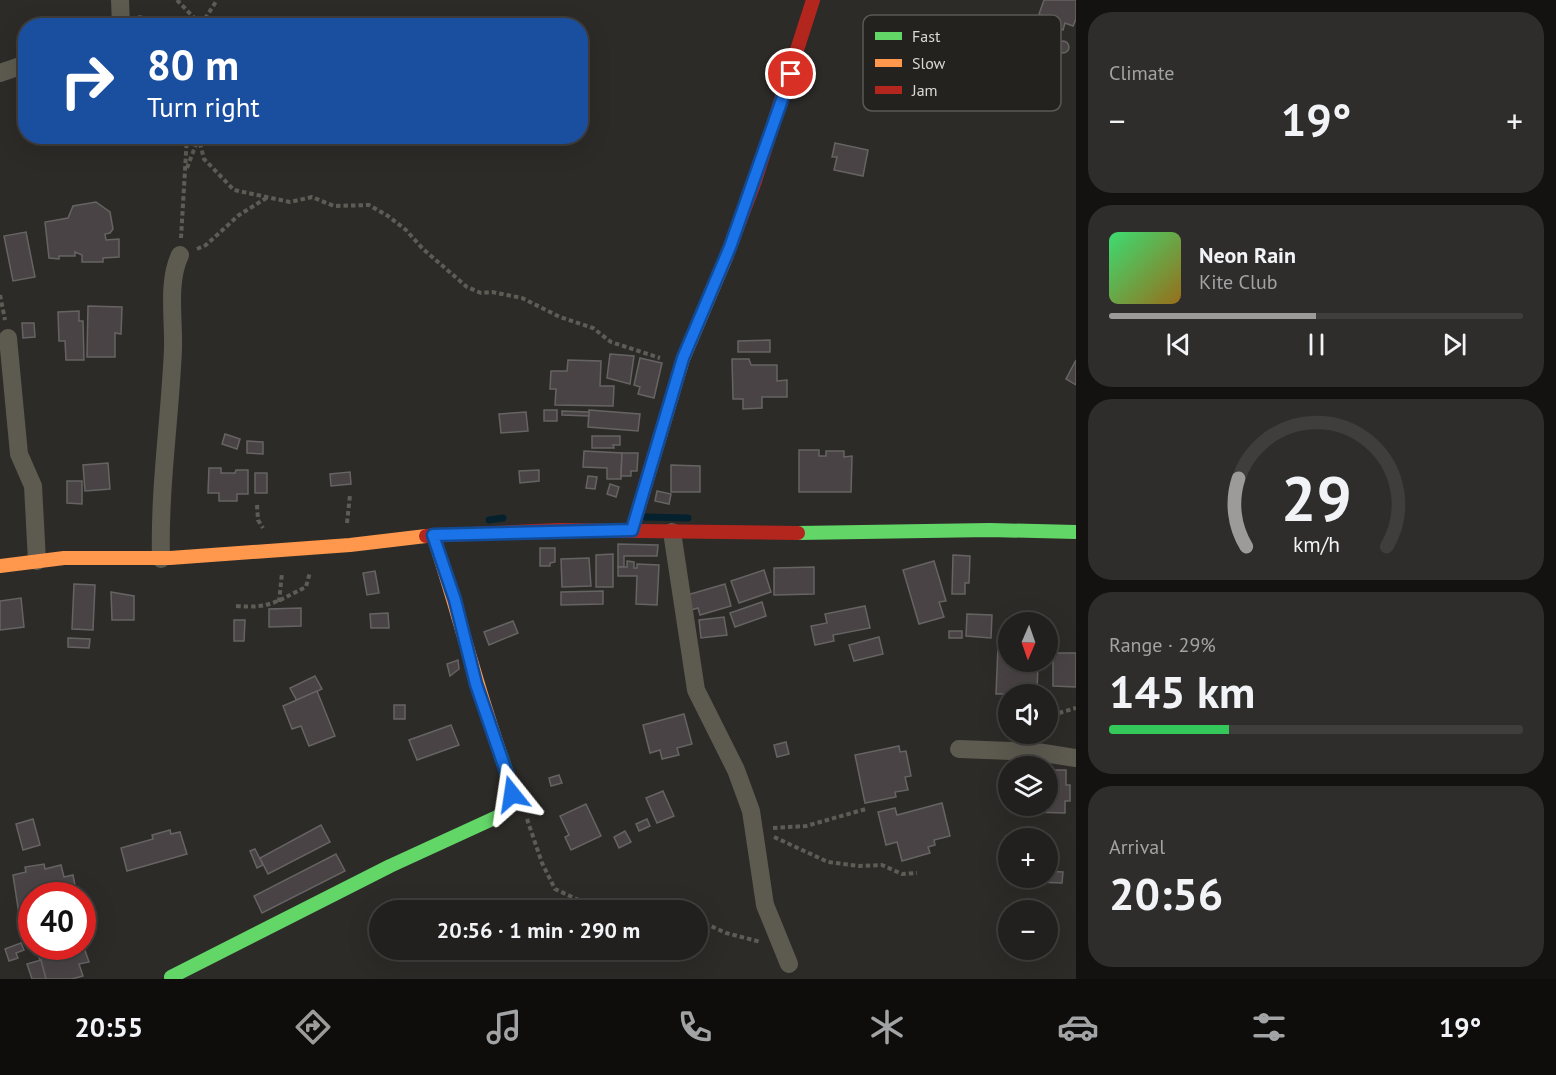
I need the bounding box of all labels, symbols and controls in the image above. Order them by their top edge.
legend [863,15,1061,111]
text: Fast [912,26,941,46]
text: 80 m [147,37,239,92]
icon: right [48,42,126,120]
pin [765,48,816,99]
text: Slow [912,53,946,73]
icon: arrive [774,57,807,90]
text: Climate [1109,60,1175,86]
text: Jam [911,80,938,100]
text: Turn right [147,90,260,124]
text: 19° [1281,90,1351,148]
text: − [1109,99,1126,142]
text: + [1506,99,1523,142]
text: Neon Rain [1199,241,1296,269]
text: Kite Club [1199,269,1277,295]
icon: previous [1162,328,1195,361]
icon: pause [1300,328,1333,361]
icon: next [1438,328,1471,361]
text: 29 [1281,457,1351,538]
text: km/h [1292,530,1339,558]
north arrow [998,612,1058,672]
map controls [998,612,1058,960]
text: Range · 29% [1109,632,1216,658]
text: 145 km [1109,662,1255,720]
button: sound [998,684,1058,744]
button: layers [998,756,1058,816]
position arrow [480,762,544,826]
button: + [998,828,1058,888]
text: Arrival [1109,834,1165,860]
text: 20:56 [1109,864,1223,922]
speed limit sign: 40 [18,882,96,960]
button: − [998,900,1058,960]
text: 20:56 · 1 min · 290 m [437,916,640,944]
icon: directions [292,1006,334,1048]
icon: music [483,1006,525,1048]
icon: phone [674,1006,716,1048]
icon: climate [866,1006,908,1048]
icon: car [1057,1006,1099,1048]
icon: filters [1248,1006,1290,1048]
text: 20:55 [75,1010,143,1044]
text: 19° [1439,1010,1481,1044]

